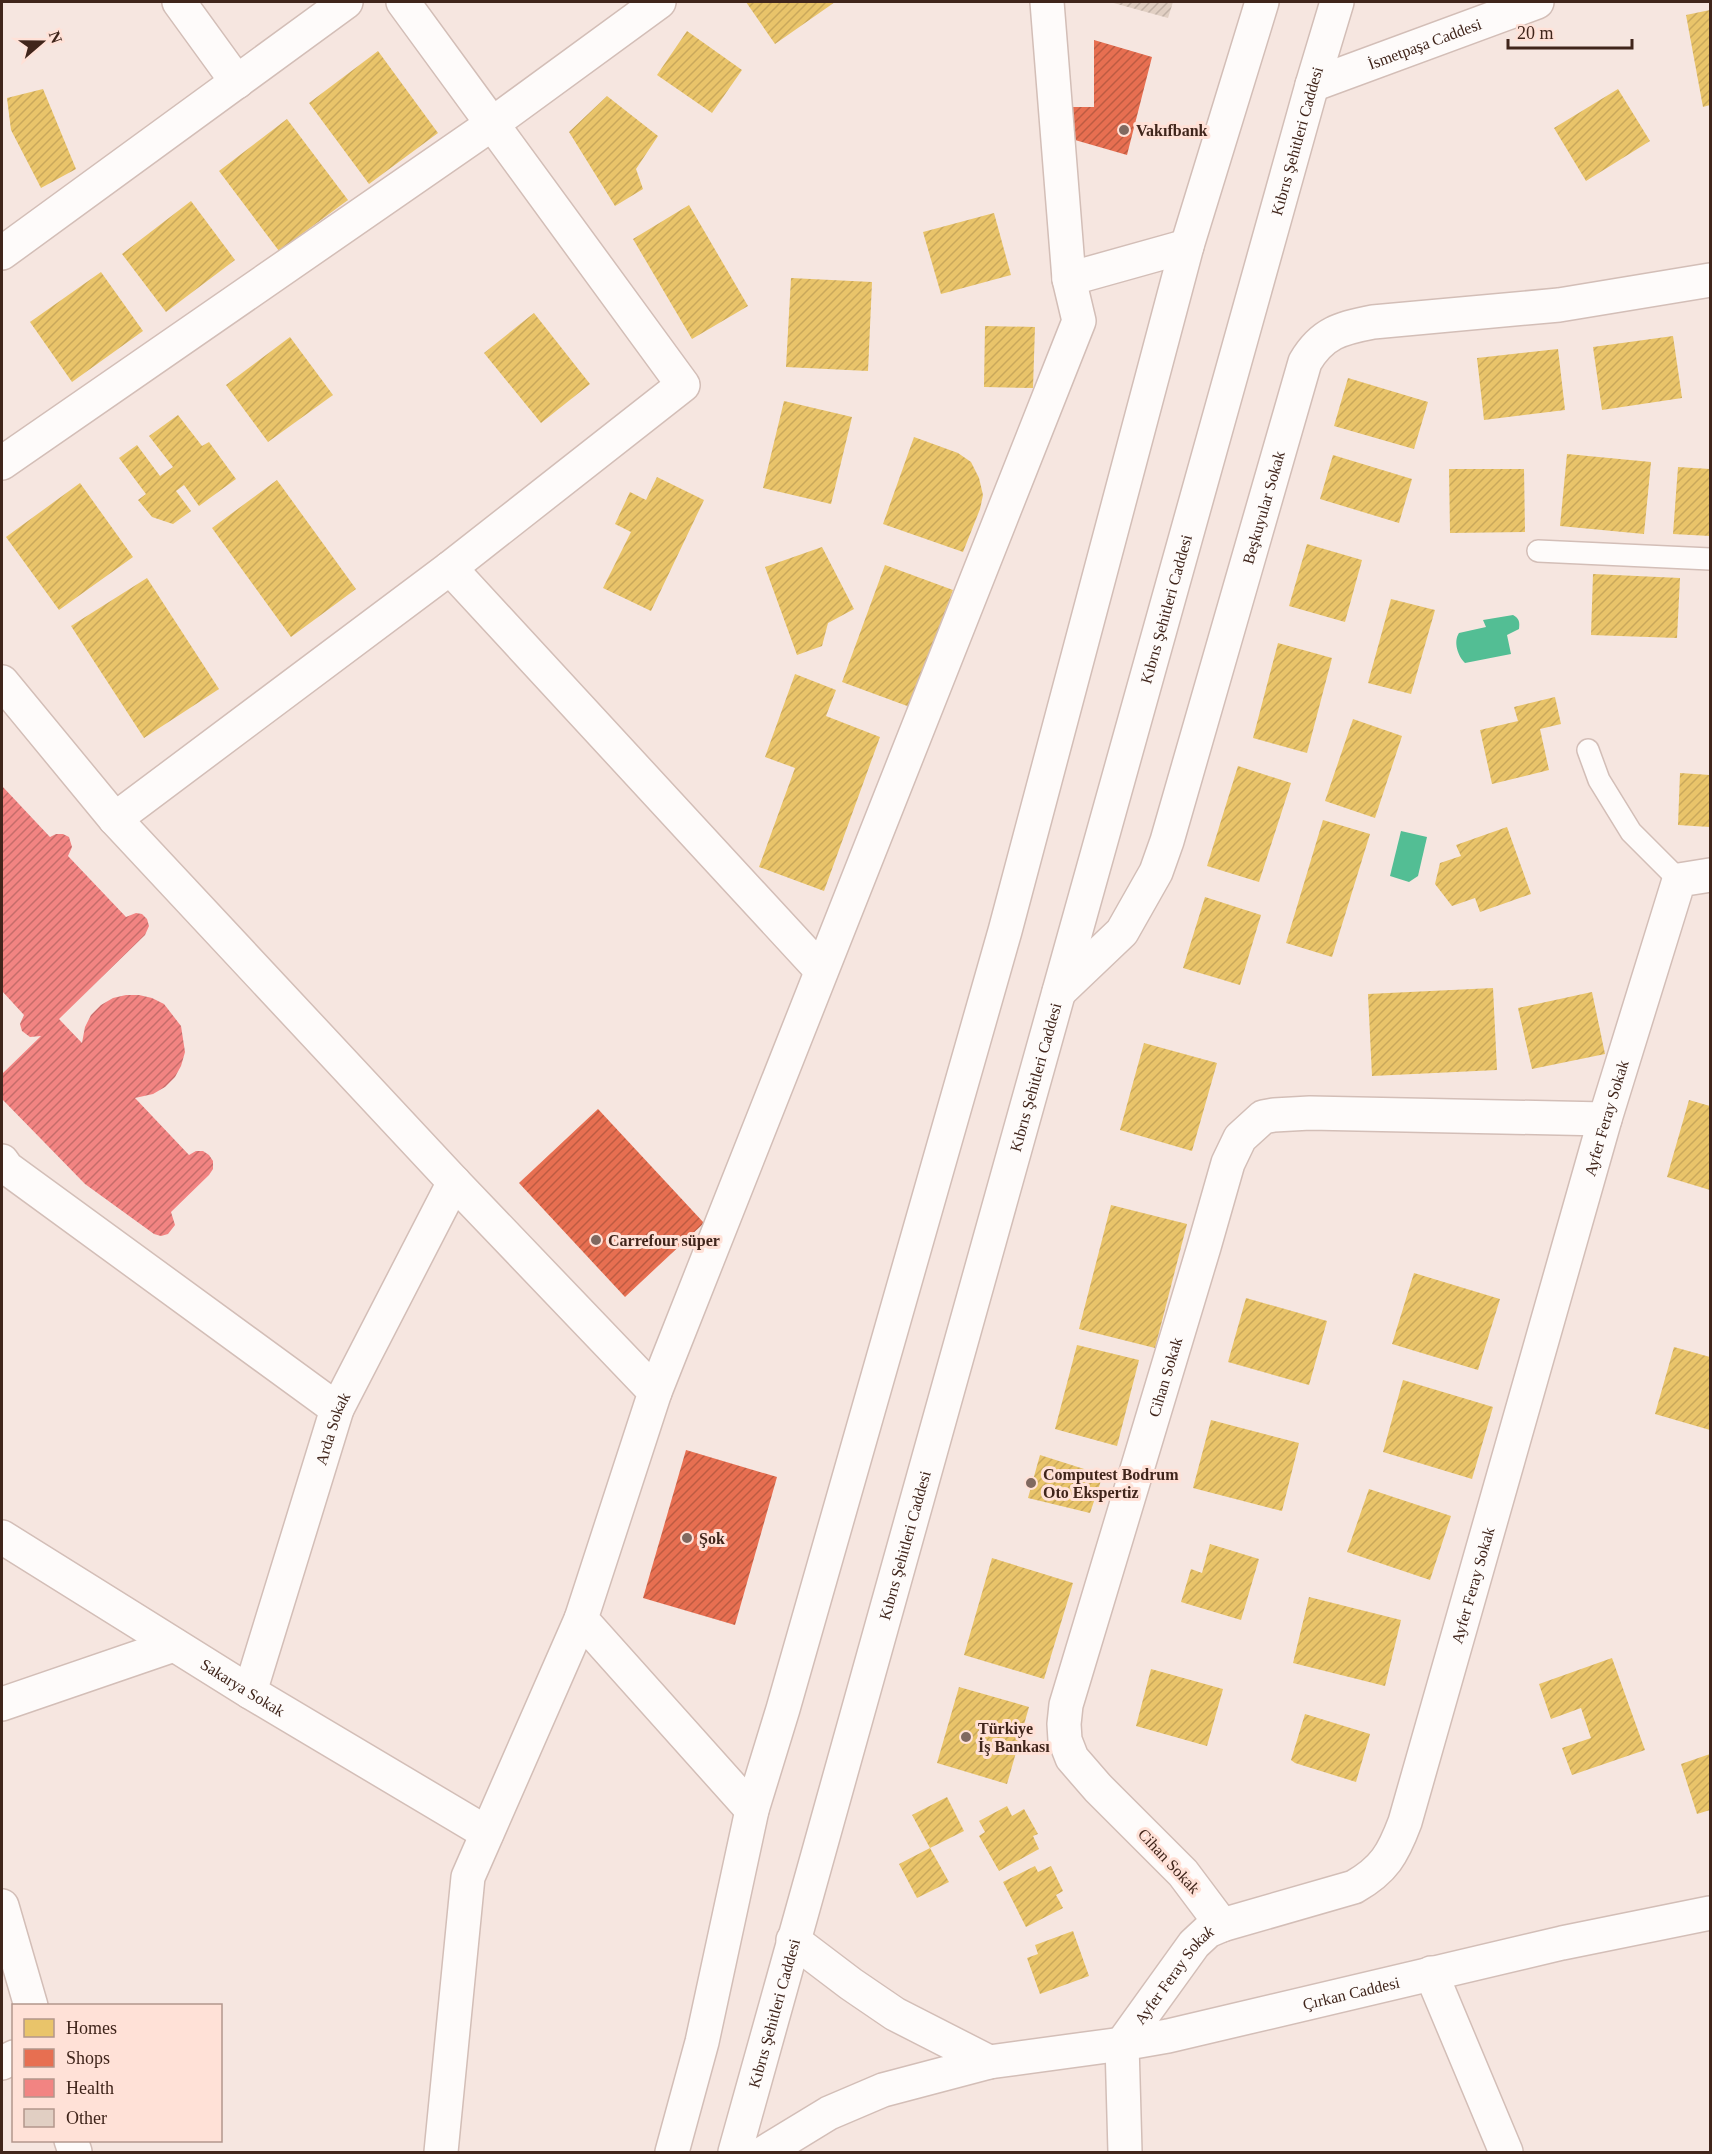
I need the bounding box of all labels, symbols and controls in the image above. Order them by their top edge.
north arrow [12,12,72,72]
scale bar [1508,12,1632,50]
street label: İsmetpaşa Caddesi [1366,15,1484,72]
text: 20 m [1517,23,1554,43]
text: N [46,29,66,46]
street label: Kıbrıs Şehitleri Caddesi [1268,64,1326,217]
place label: Vakıfbank [1136,122,1208,139]
marker: Vakıfbank [1117,123,1131,137]
street label: Beşkuyular Sokak [1239,449,1287,566]
street label: Kıbrıs Şehitleri Caddesi [1137,532,1195,685]
street label: Kıbrıs Şehitleri Caddesi [1006,1000,1064,1153]
street label: Ayfer Feray Sokak [1581,1058,1631,1178]
place label: Carrefour süper [608,1232,720,1250]
marker: Carrefour süper [589,1233,603,1247]
street label: Cihan Sokak [1145,1335,1185,1419]
street label: Arda Sokak [312,1389,353,1467]
place label: Computest Bodrum Oto Ekspertiz [1043,1466,1179,1502]
street label: Kıbrıs Şehitleri Caddesi [876,1468,933,1622]
marker: Computest Bodrum Oto Ekspertiz [1024,1476,1038,1490]
street label: Ayfer Feray Sokak [1448,1525,1497,1645]
place label: Şok [699,1530,725,1548]
marker: Şok [680,1531,694,1545]
street label: Sakarya Sokak [198,1655,288,1719]
place label: Türkiye İş Bankası [978,1720,1050,1756]
marker: Türkiye İş Bankası [959,1730,973,1744]
street label: Cihan Sokak [1135,1825,1203,1897]
street label: Ayfer Feray Sokak [1131,1921,1216,2027]
street label: Kıbrıs Şehitleri Caddesi [745,1936,803,2090]
street label: Çırkan Caddesi [1301,1973,1402,2013]
legend [12,2004,222,2142]
text: Homes [66,2018,117,2038]
text: Shops [66,2048,110,2068]
text: Health [66,2078,114,2098]
text: Other [66,2108,107,2128]

